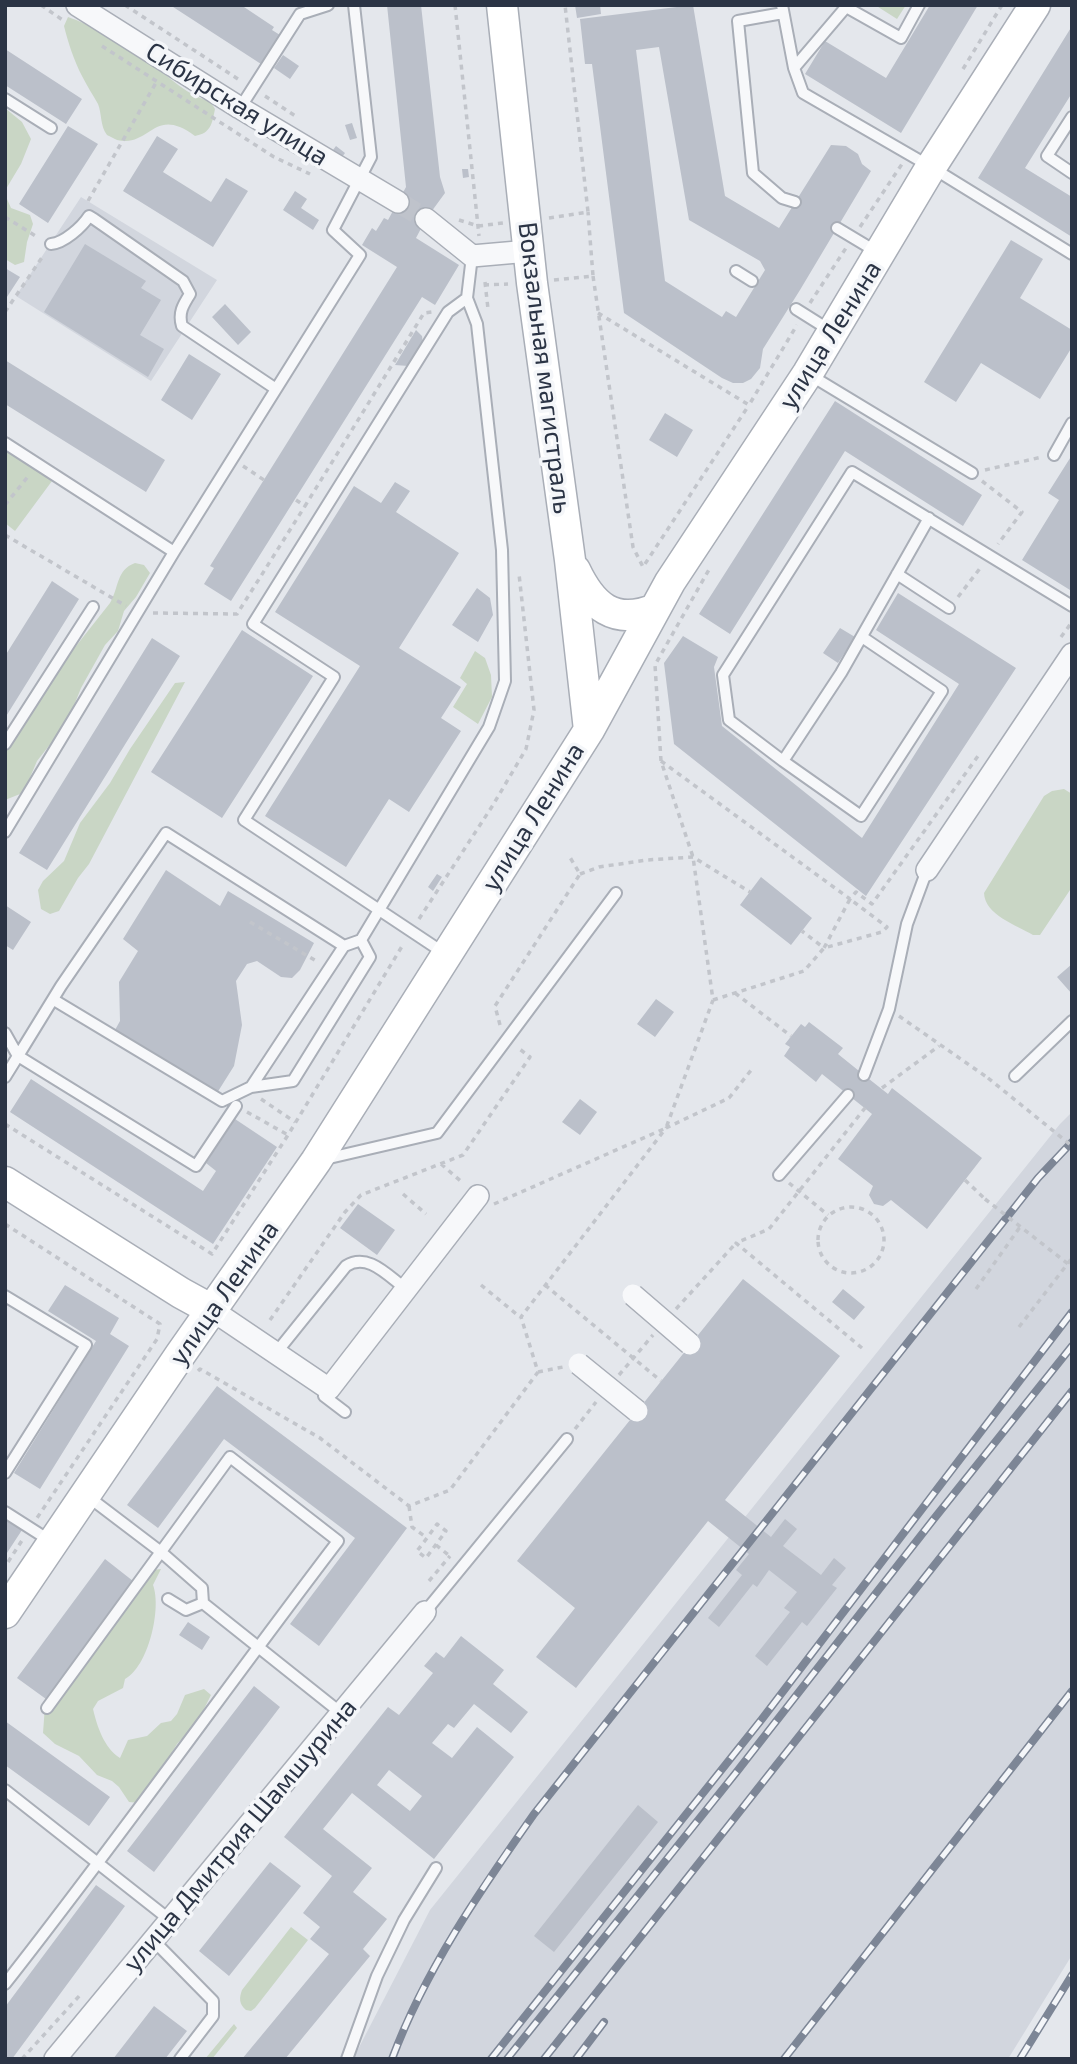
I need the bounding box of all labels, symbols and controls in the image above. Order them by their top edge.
street label: Сибирская улица [140,35,334,173]
street label: Вокзальная магистраль [512,220,578,516]
street label: улица Ленина [772,255,888,415]
street label: улица Ленина [475,737,591,897]
street label: улица Ленина [163,1215,285,1371]
street label: улица Дмитрия Шамшурина [117,1692,363,1978]

